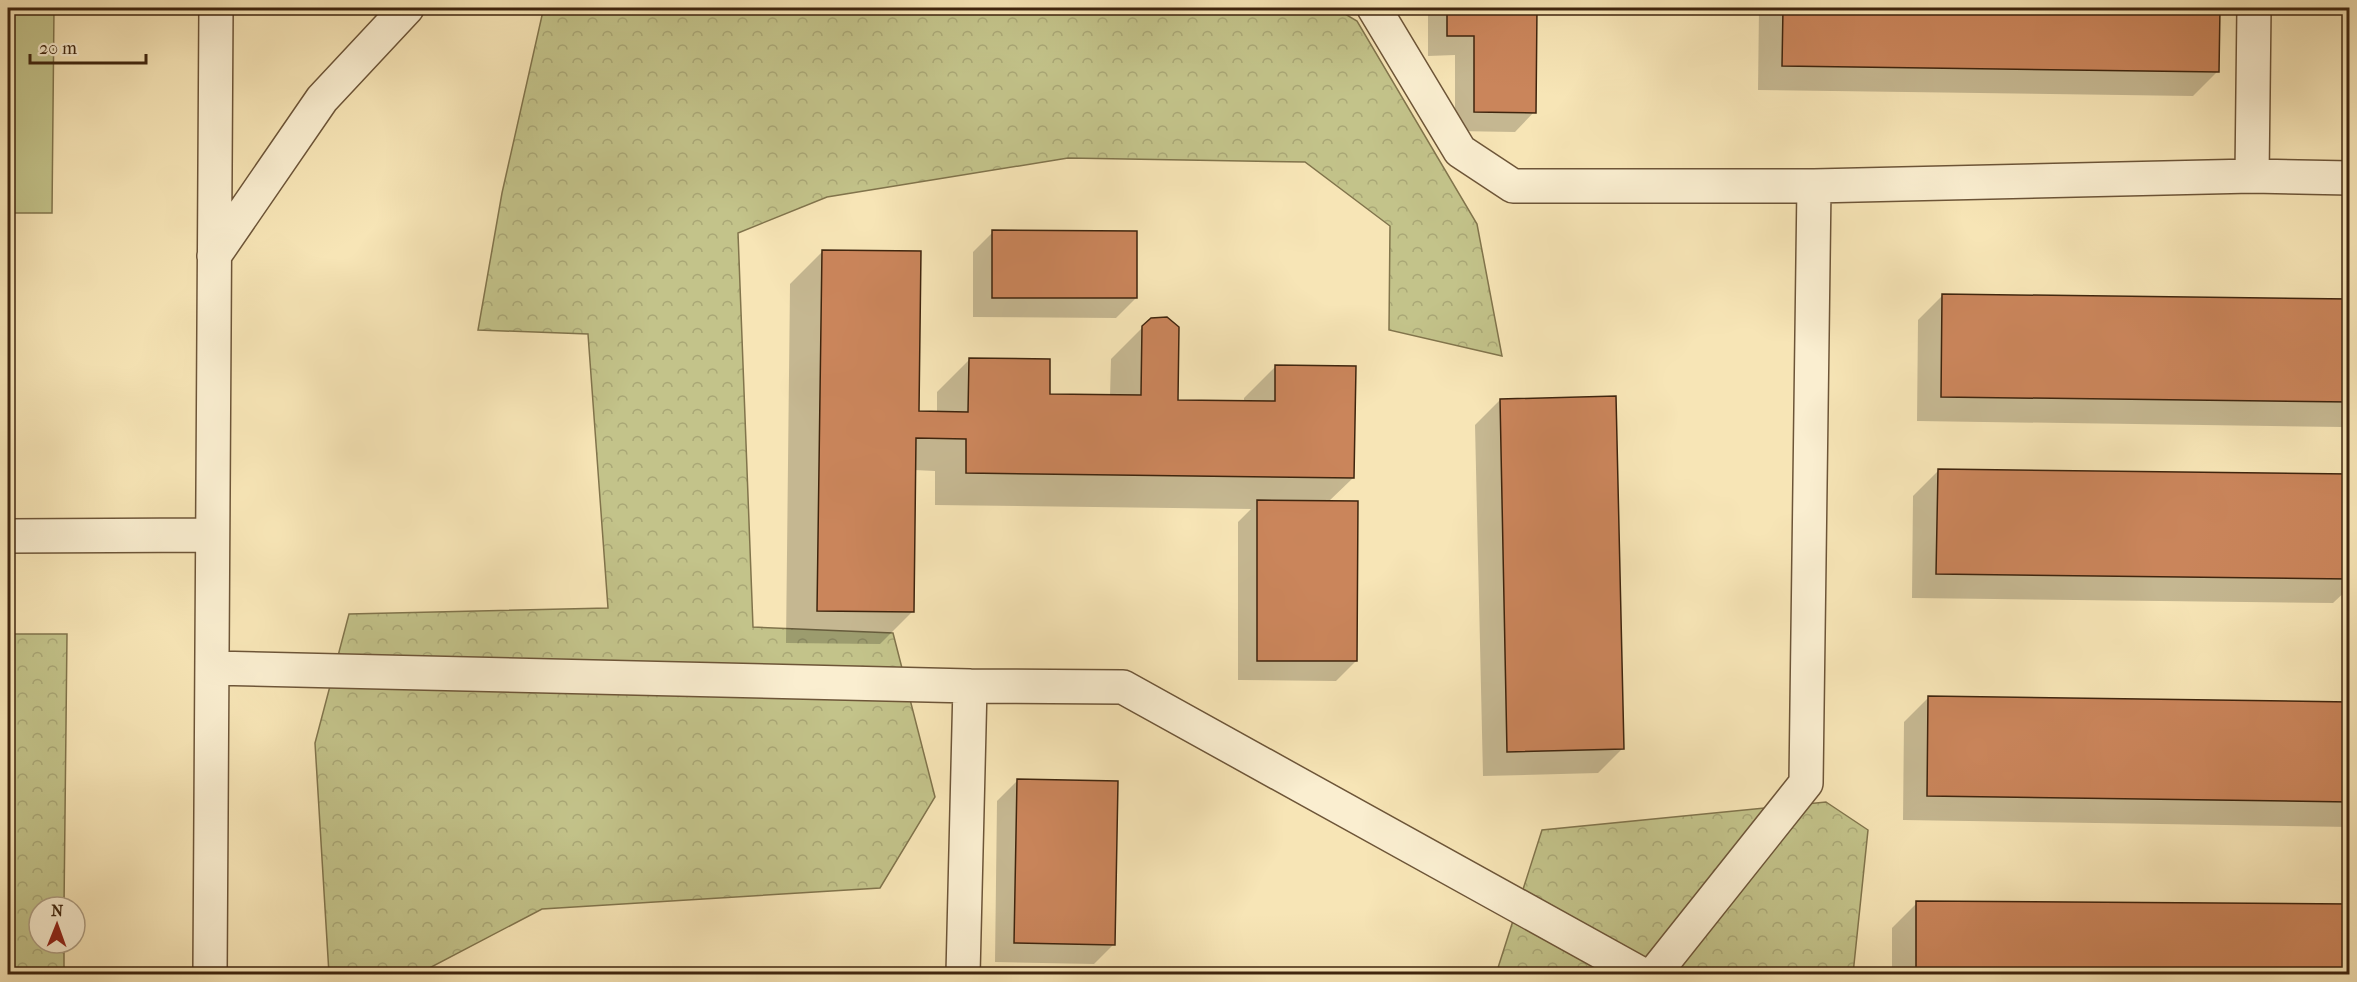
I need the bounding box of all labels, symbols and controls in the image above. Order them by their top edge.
scale bar [30,27,146,65]
text: 20 m [39,38,77,59]
north arrow [27,895,87,955]
text: N [51,901,64,920]

